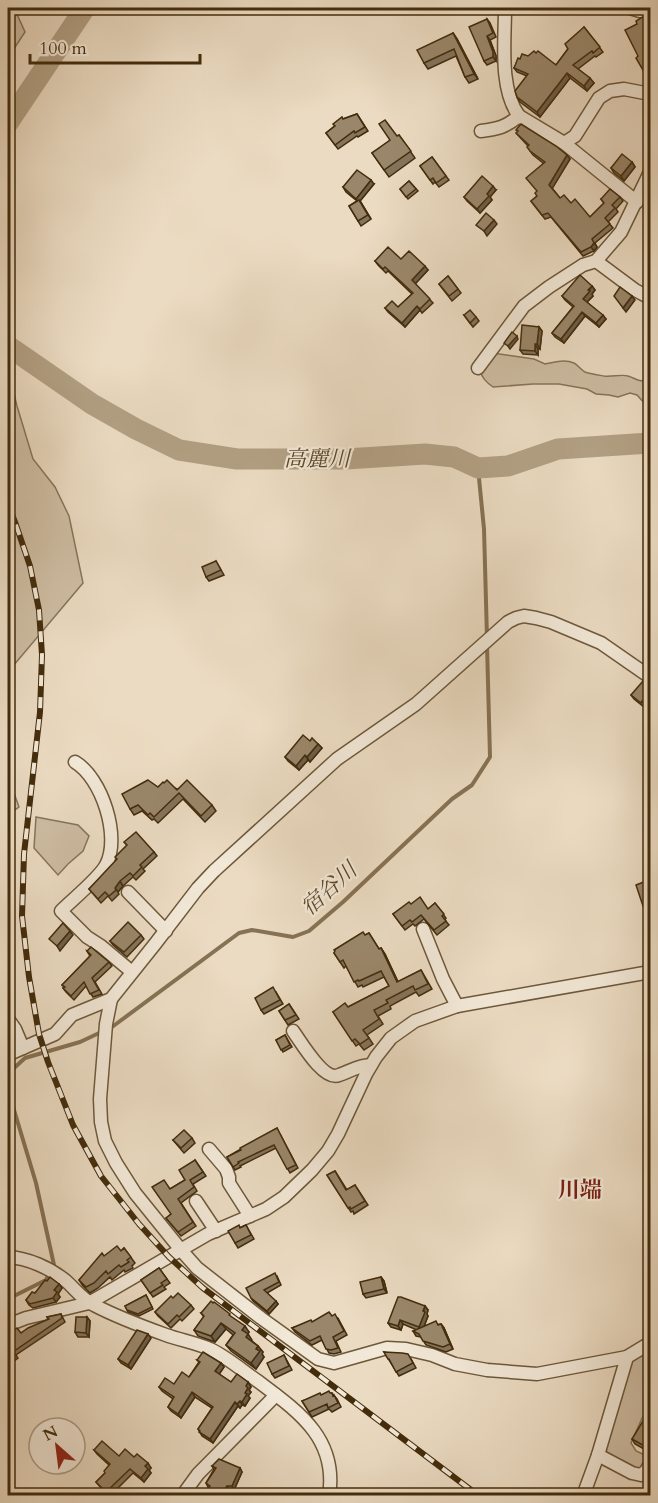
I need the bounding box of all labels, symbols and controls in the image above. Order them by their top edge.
scale bar [30,27,200,65]
text: 100 m [39,36,87,61]
water label: 高麗川 [284,444,352,474]
water label: 宿谷川 [294,854,365,922]
district label: 川端 [558,1175,602,1205]
north arrow [27,1416,87,1476]
text: N [39,1421,62,1447]

